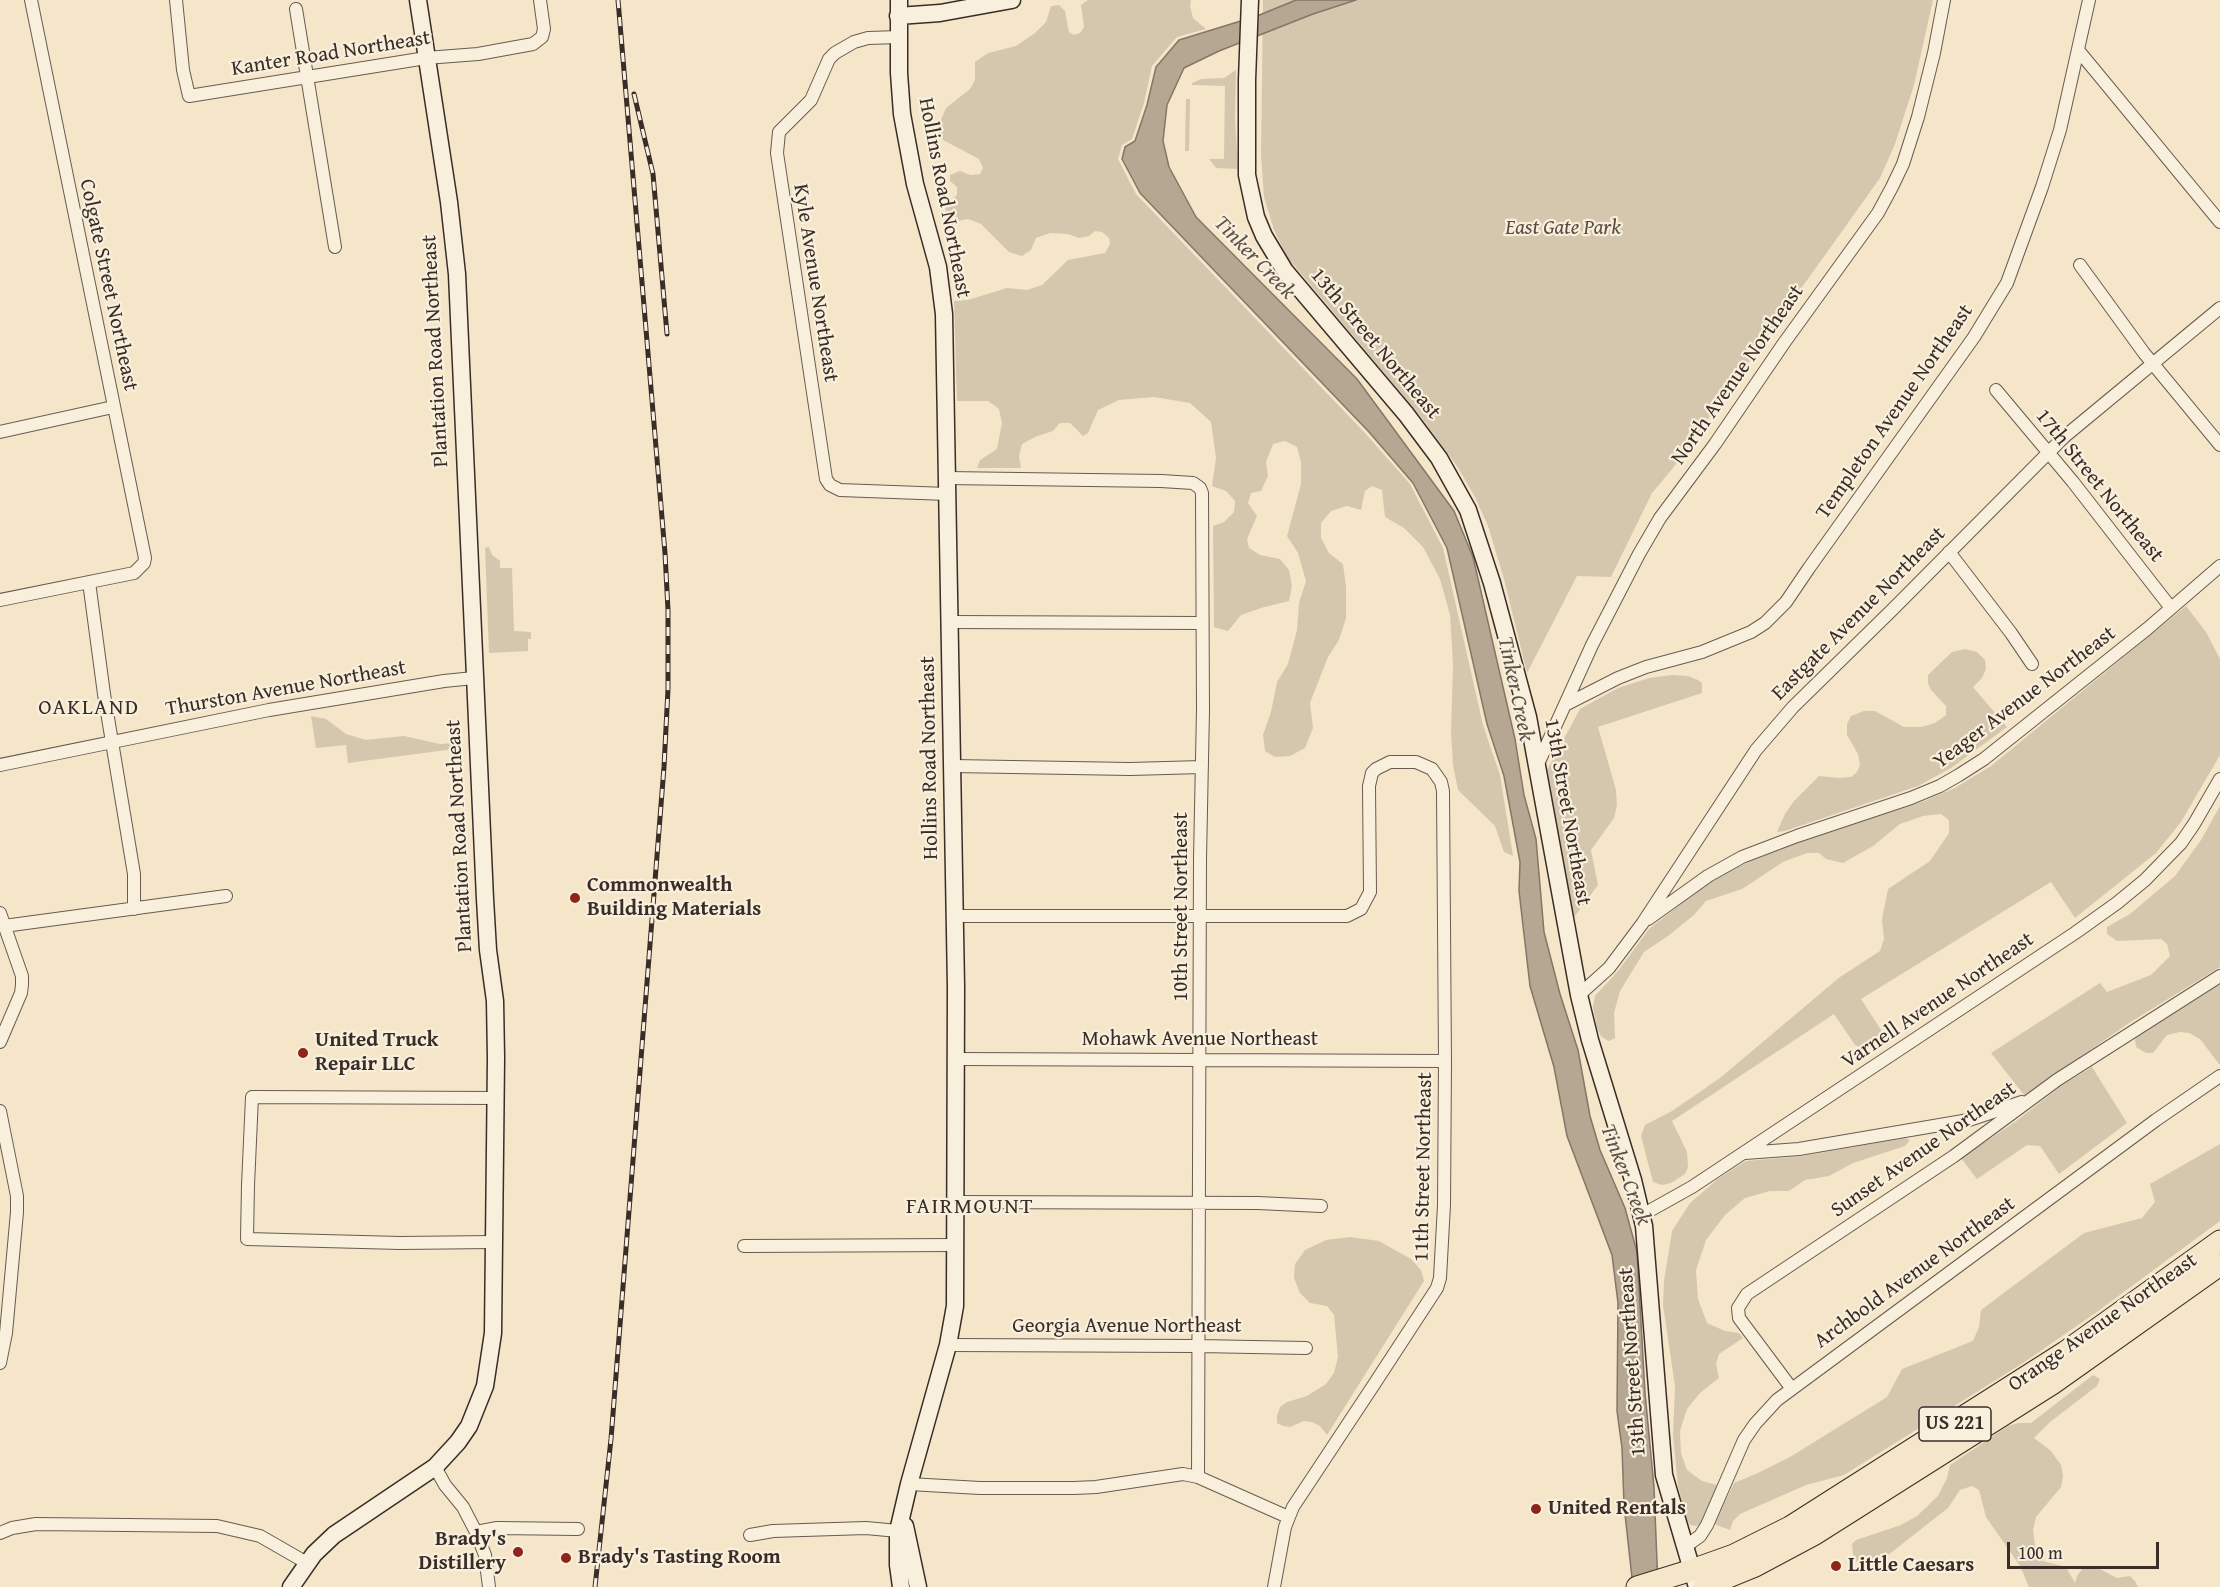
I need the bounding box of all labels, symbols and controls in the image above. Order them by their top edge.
street label: Kanter Road Northeast [230,26,432,82]
street label: Hollins Road Northeast [912,96,976,300]
street label: Colgate Street Northeast [73,177,143,393]
street label: Kyle Avenue Northeast [787,182,843,384]
water label: Tinker Creek [1208,211,1300,305]
park label: East Gate Park [1505,216,1621,242]
street label: Plantation Road Northeast [417,234,455,468]
street label: 13th Street Northeast [1304,263,1446,425]
street label: North Avenue Northeast [1666,280,1810,470]
street label: Templeton Avenue Northeast [1811,300,1979,524]
street label: 17th Street Northeast [2030,404,2168,568]
street label: Eastgate Avenue Northeast [1767,522,1951,706]
street label: Yeager Avenue Northeast [1929,621,2121,775]
water label: Tinker Creek [1491,634,1539,744]
street label: Thurston Avenue Northeast [164,655,408,723]
street label: Hollins Road Northeast [916,656,944,860]
district label: OAKLAND [38,695,140,721]
street label: 13th Street Northeast [1538,716,1596,908]
street label: Plantation Road Northeast [441,719,479,953]
street label: 10th Street Northeast [1169,812,1195,1002]
place label: Commonwealth Building Materials [587,873,761,923]
marker: Commonwealth Building Materials [568,891,582,905]
street label: Varnell Avenue Northeast [1837,927,2039,1075]
street label: Mohawk Avenue Northeast [1082,1027,1318,1053]
place label: United Truck Repair LLC [315,1028,438,1078]
marker: United Truck Repair LLC [296,1046,310,1060]
street label: 11th Street Northeast [1410,1072,1438,1262]
street label: Sunset Avenue Northeast [1826,1076,2022,1224]
water label: Tinker Creek [1594,1121,1656,1229]
street label: Archbold Avenue Northeast [1810,1192,2020,1354]
district label: FAIRMOUNT [906,1194,1034,1220]
street label: Orange Avenue Northeast [2004,1248,2202,1398]
street label: 13th Street Northeast [1614,1267,1652,1457]
street label: Georgia Avenue Northeast [1012,1314,1242,1340]
road number: US 221 [1919,1407,1991,1441]
place label: United Rentals [1548,1496,1686,1522]
marker: United Rentals [1529,1502,1543,1516]
place label: Brady's Distillery [419,1527,506,1577]
scale bar [2010,1530,2162,1568]
text: 100 m [2018,1539,2063,1566]
marker: Brady's Distillery [511,1545,525,1559]
place label: Brady's Tasting Room [578,1545,781,1571]
marker: Brady's Tasting Room [559,1551,573,1565]
place label: Little Caesars [1848,1553,1974,1579]
marker: Little Caesars [1829,1559,1843,1573]

